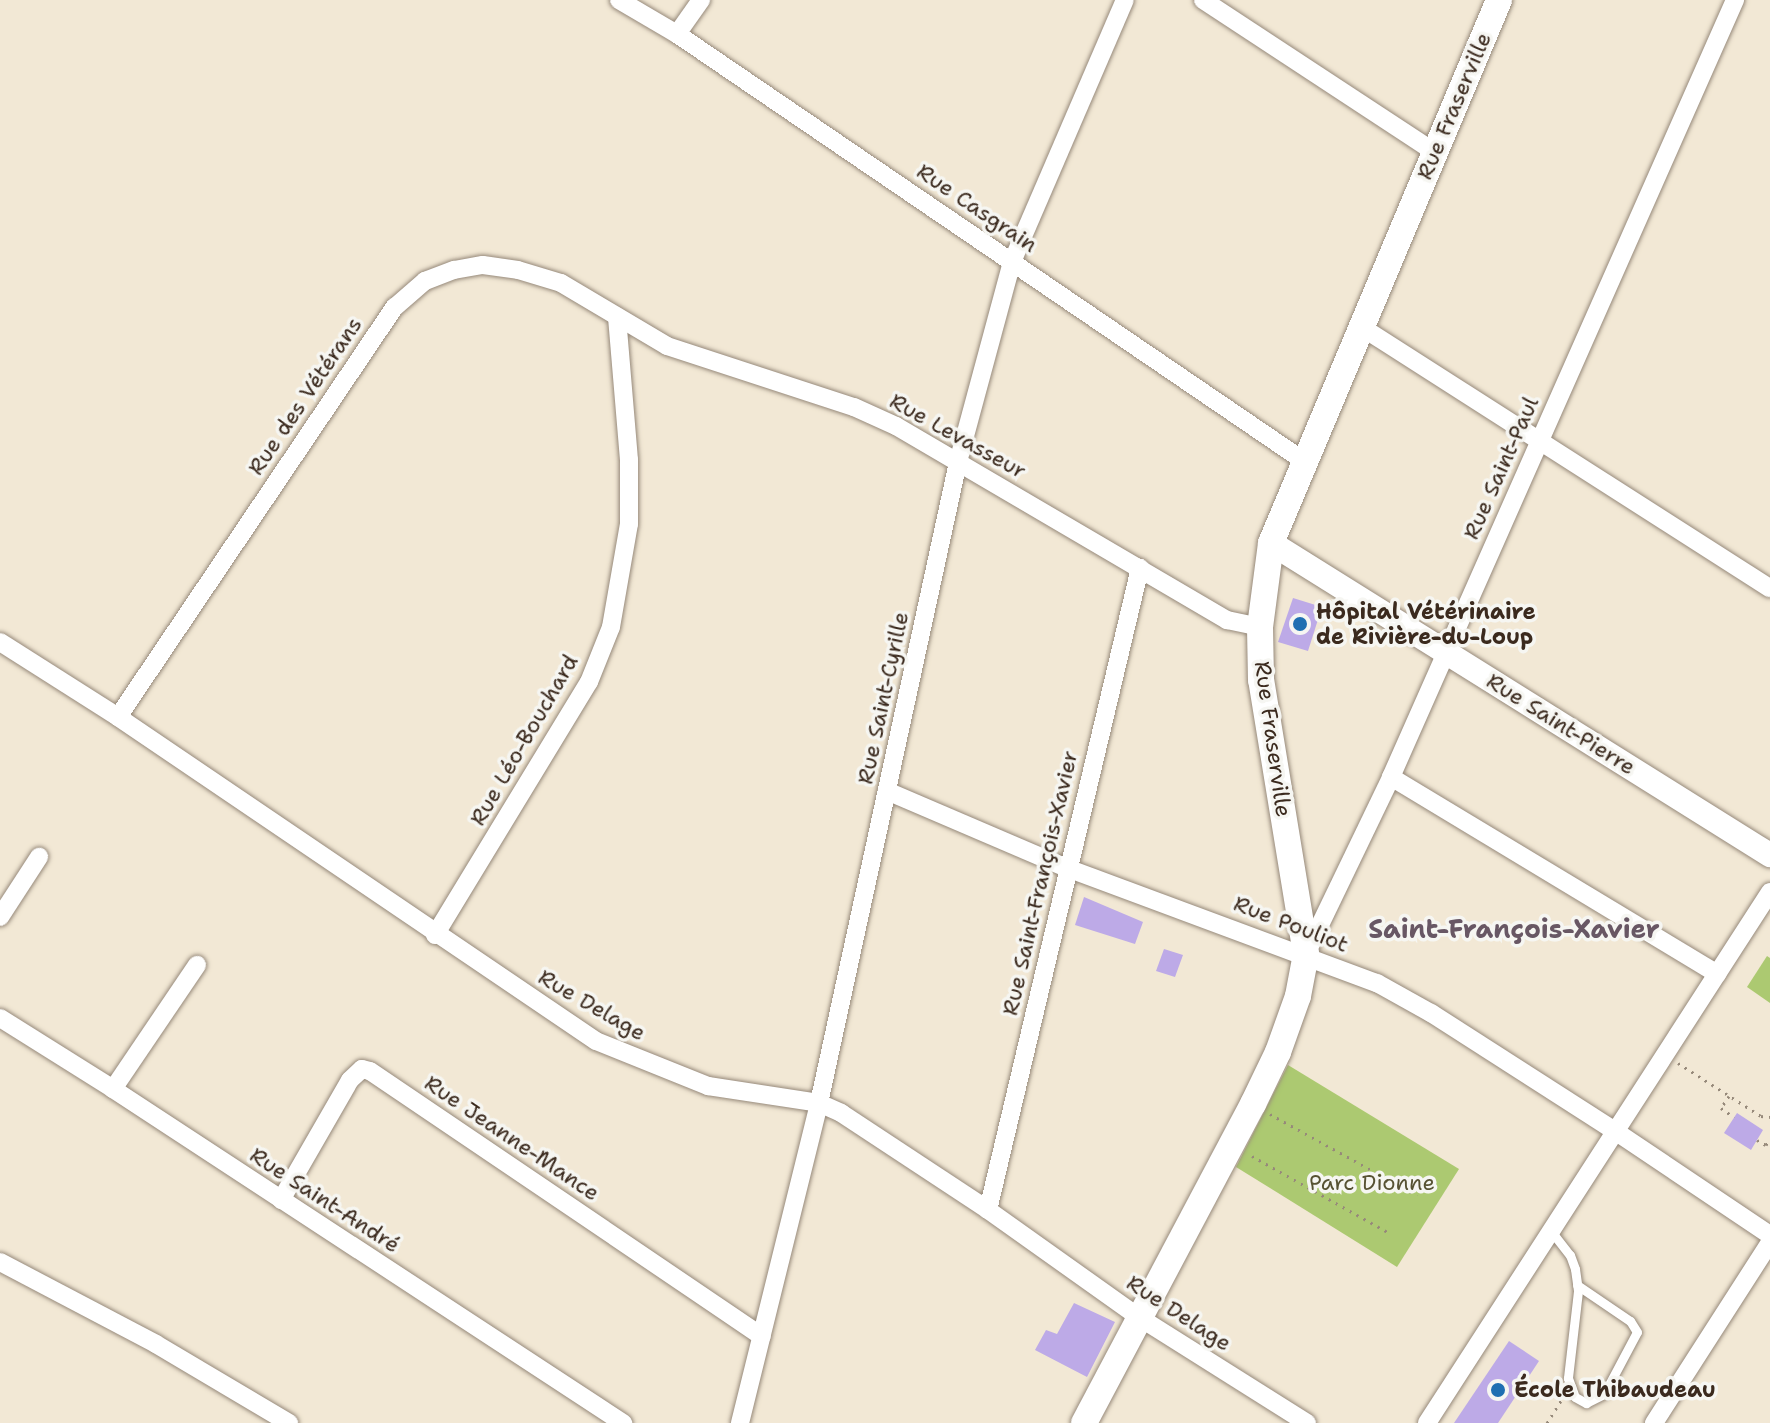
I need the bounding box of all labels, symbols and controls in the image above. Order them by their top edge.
street label: Rue Fraserville [1411,28,1497,184]
street label: Rue Casgrain [912,158,1042,258]
street label: Rue des Vétérans [242,312,368,480]
street label: Rue Levasseur [885,388,1031,484]
street label: Rue Saint-Paul [1458,393,1544,543]
place label: Hôpital Vétérinaire de Rivière-du-Loup [1316,598,1536,650]
street label: Rue Saint-Cyrille [852,609,914,787]
marker: Hôpital Vétérinaire de Rivière-du-Loup [1291,615,1309,633]
street label: Rue Léo-Bouchard [464,650,584,830]
street label: Rue Fraserville [1249,659,1297,819]
street label: Rue Saint-Pierre [1482,668,1640,780]
street label: Rue Saint-François-Xavier [997,748,1083,1018]
street label: Rue Pouliot [1230,890,1352,958]
district label: Saint-François-Xavier [1368,913,1660,945]
street label: Rue Delage [534,964,650,1046]
street label: Rue Jeanne-Mance [420,1070,604,1206]
street label: Rue Saint-André [245,1142,405,1258]
park label: Parc Dionne [1309,1170,1435,1196]
street label: Rue Delage [1122,1269,1236,1357]
place label: École Thibaudeau [1514,1377,1716,1403]
marker: École Thibaudeau [1489,1381,1507,1399]

